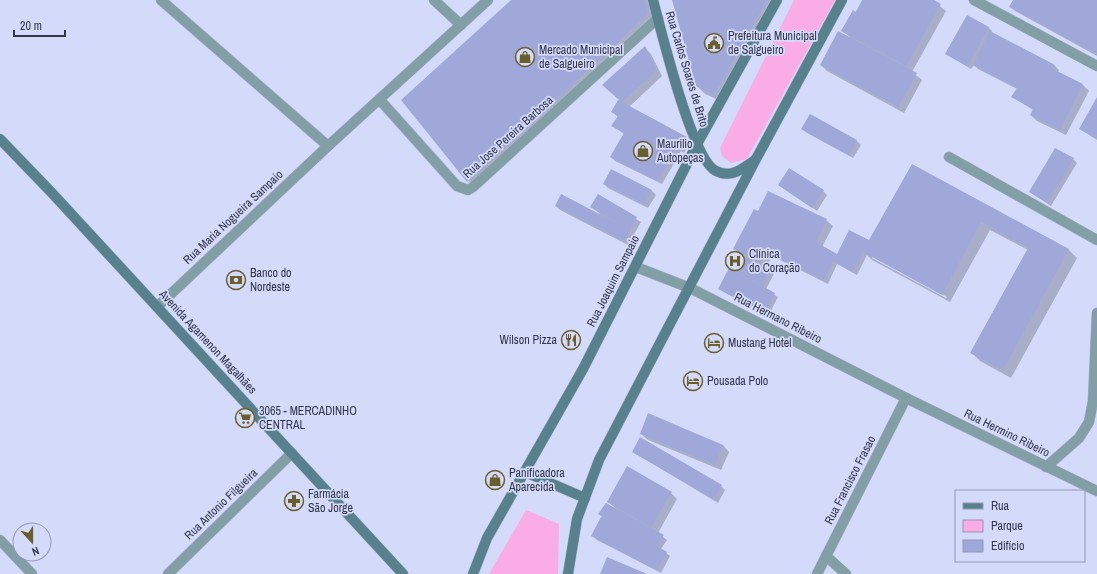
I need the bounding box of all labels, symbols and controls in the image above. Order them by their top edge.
street label: Rua Carlos Soares de Brito [662,9,712,129]
scale bar [14,12,65,38]
text: 20 m [20,18,42,34]
place label: Prefeitura Municipal de Salgueiro [728,28,817,58]
public building icon: Prefeitura Municipal de Salgueiro [703,32,725,54]
place label: Mercado Municipal de Salgueiro [539,42,623,72]
shop icon: Mercado Municipal de Salgueiro [514,46,536,68]
street label: Rua Jose Pereira Barbosa [460,92,557,182]
place label: Maurilio Autopeças [656,136,704,166]
shop icon: Maurilio Autopeças [632,140,654,162]
street label: Rua Maria Nogueira Sampaio [180,166,286,268]
street label: Rua Joaquim Sampaio [583,233,643,329]
place label: Clínica do Coração [749,246,800,276]
hospital icon: Clínica do Coração [724,250,746,272]
place label: Banco do Nordeste [250,265,292,295]
bank icon: Banco do Nordeste [225,269,247,291]
street label: Avenida Agamenon Magalhães [155,286,260,397]
street label: Rua Hermano Ribeiro [731,289,825,347]
restaurant icon: Wilson Pizza [560,329,582,351]
place label: Wilson Pizza [500,332,558,348]
hotel icon: Mustang Hotel [703,332,725,354]
place label: Mustang Hotel [728,335,791,351]
hotel icon: Pousada Polo [682,370,704,392]
place label: Pousada Polo [707,373,768,389]
place label: 3065 - MERCADINHO CENTRAL [259,403,357,433]
street label: Rua Hermino Ribeiro [961,405,1053,461]
supermarket icon: 3065 - MERCADINHO CENTRAL [234,407,256,429]
street label: Rua Francisco Frasao [821,433,879,527]
street label: Rua Antonio Filgueira [181,465,261,543]
place label: Panificadora Aparecida [508,465,565,495]
shop icon: Panificadora Aparecida [484,469,506,491]
place label: Farmácia São Jorge [308,486,353,516]
pharmacy icon: Farmácia São Jorge [283,490,305,512]
legend [955,490,1085,562]
text: Rua [991,498,1010,514]
text: Parque [991,518,1023,534]
north arrow [12,522,52,562]
text: Edifício [991,538,1024,554]
text: N [30,544,41,559]

